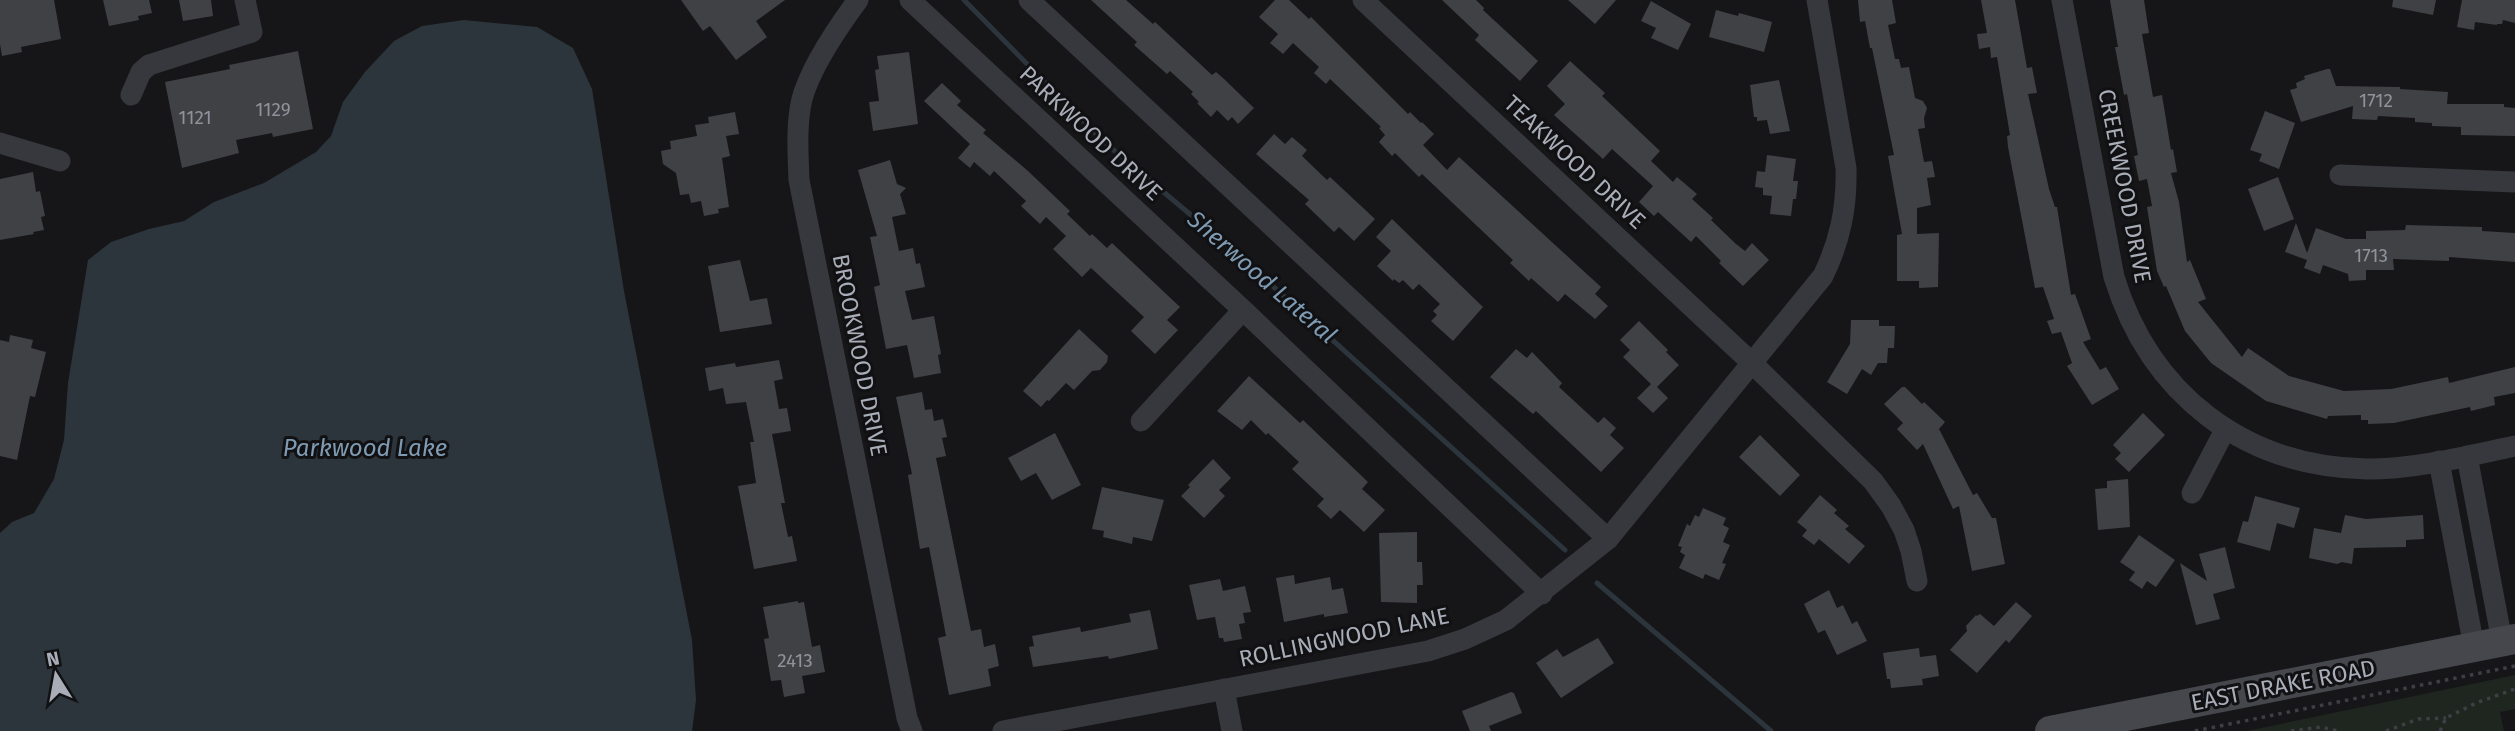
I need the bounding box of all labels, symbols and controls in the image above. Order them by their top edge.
street label: PARKWOOD DRIVE [1014,60,1168,206]
street label: CREEKWOOD DRIVE [2092,86,2158,286]
street label: TEAKWOOD DRIVE [1498,89,1652,235]
house number: 1712 [2359,89,2393,112]
house number: 1129 [255,98,291,121]
house number: 1121 [178,106,212,129]
water label: Sherwood Lateral [1181,204,1342,349]
house number: 1713 [2354,244,2388,267]
street label: BROOKWOOD DRIVE [827,252,893,458]
water label: Parkwood Lake [283,434,447,462]
street label: ROLLINGWOOD LANE [1236,601,1452,673]
north arrow [21,640,91,710]
text: N [44,646,61,671]
house number: 2413 [777,649,813,672]
street label: EAST DRAKE ROAD [2189,653,2377,717]

